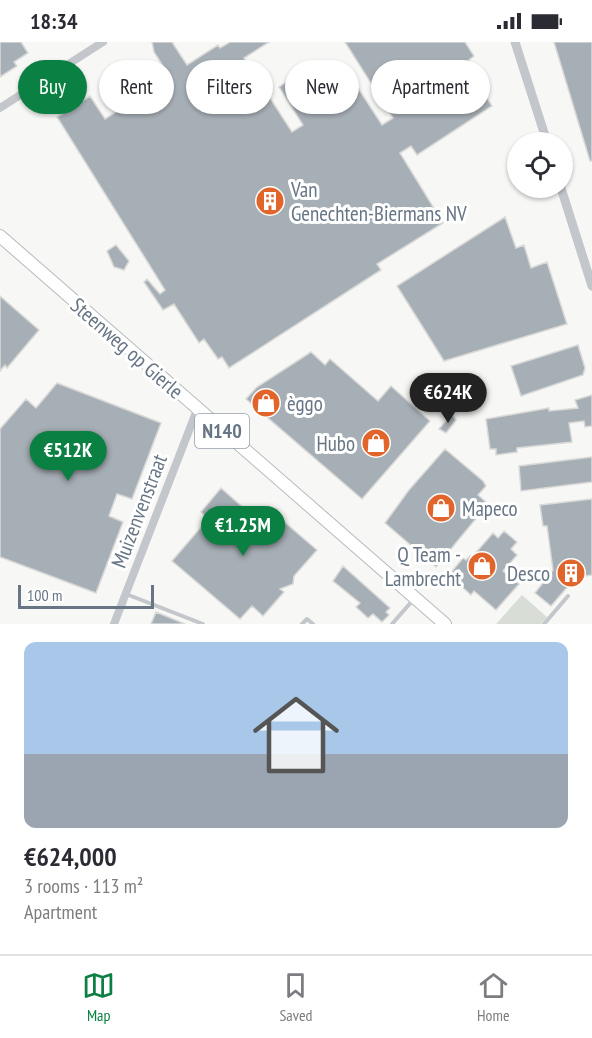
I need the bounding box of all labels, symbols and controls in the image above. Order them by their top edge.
text: 18:34 [30,7,78,35]
chip: Buy [18,60,87,114]
chip: Rent [99,60,174,114]
chip: Filters [186,60,273,114]
chip: New [285,60,359,114]
chip: Apartment [371,60,490,114]
map controls [507,132,573,198]
button: locate [507,132,573,198]
place label: Van Genechten-Biermans NV [290,176,467,227]
building icon: Van Genechten-Biermans NV [254,185,286,217]
street label: Steenweg op Gierle [65,292,189,404]
pin: €624K [406,373,490,424]
text: €624K [424,379,472,405]
shop icon: èggo [250,387,282,419]
place label: èggo [287,390,323,417]
road number: N140 [195,414,249,448]
shop icon: Hubo [360,427,392,459]
place label: Hubo [316,430,355,457]
pin: €512K [26,431,110,482]
text: €512K [44,437,92,463]
street label: Muizenvenstraat [105,450,173,572]
shop icon: Mapeco [425,492,457,524]
place label: Mapeco [462,495,518,522]
pin: €1.25M [194,506,292,557]
text: €1.25M [215,512,271,538]
place label: Q Team - Lambrecht [385,541,461,592]
shop icon: Q Team - Lambrecht [466,550,498,582]
building icon: Desco [555,557,587,589]
place label: Desco [507,560,550,587]
scale bar [18,582,154,610]
text: 100 m [27,585,62,605]
icon: home [242,681,350,789]
text: €624,000 [24,840,117,873]
text: 3 rooms · 113 m² [24,873,143,899]
text: Apartment [24,899,97,925]
tab: Map [82,969,115,1025]
tab: Saved [279,969,312,1025]
tab: Home [477,969,510,1025]

